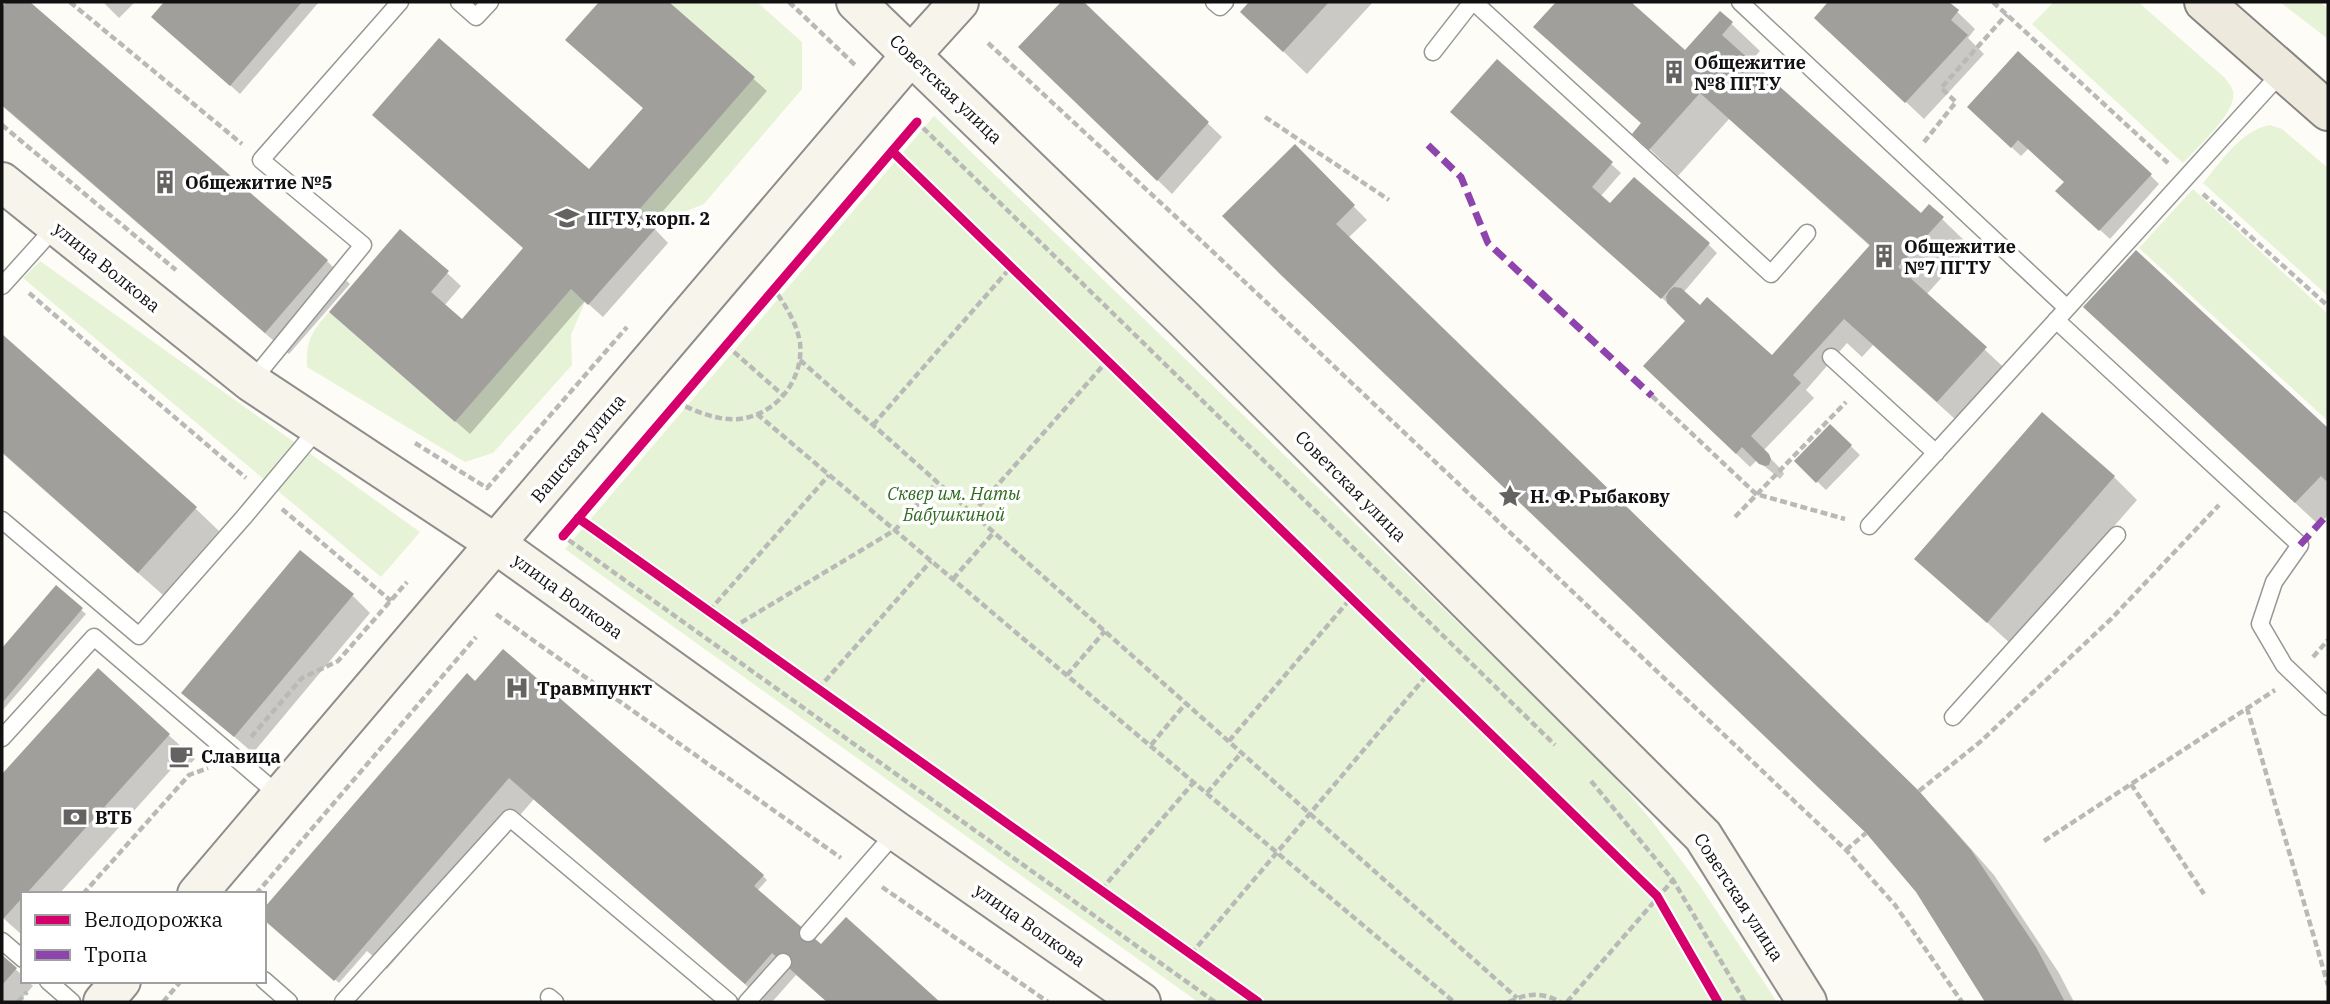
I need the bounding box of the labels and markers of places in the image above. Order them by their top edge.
place label: Общежитие №8 ПГТУ [1694,51,1806,95]
building icon: Общежитие №8 ПГТУ [1660,58,1688,86]
building icon: Общежитие №5 [151,168,179,196]
place label: Общежитие №5 [185,171,333,194]
school or university icon: ПГТУ, корп. 2 [553,204,581,232]
place label: ПГТУ, корп. 2 [587,207,710,230]
place label: Общежитие №7 ПГТУ [1904,235,2016,279]
building icon: Общежитие №7 ПГТУ [1870,242,1898,270]
place icon: Н. Ф. Рыбакову [1496,482,1524,510]
place label: Н. Ф. Рыбакову [1530,485,1670,508]
hospital icon: Травмпункт [503,674,531,702]
place label: Травмпункт [537,677,652,700]
cafe icon: Славица [167,742,195,770]
place label: Славица [201,745,281,768]
bank icon: ВТБ [61,803,89,831]
place label: ВТБ [95,806,132,829]

